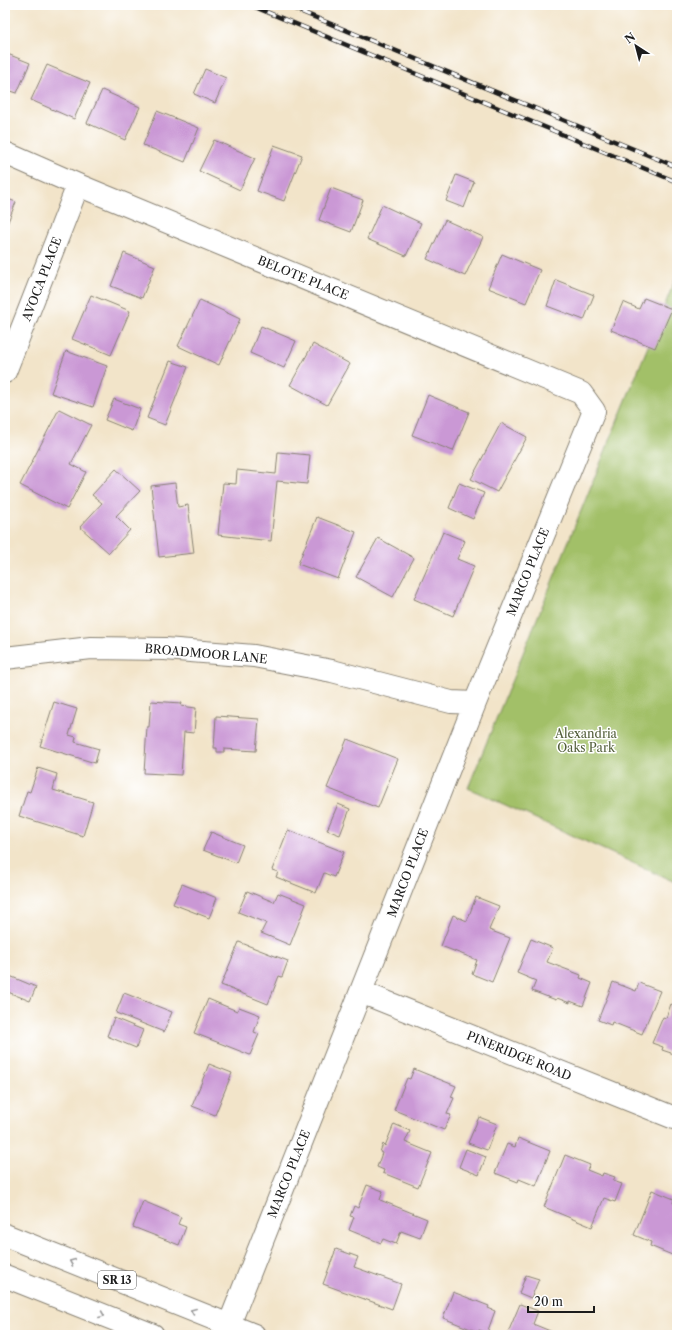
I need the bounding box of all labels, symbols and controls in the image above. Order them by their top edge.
north arrow [616,26,656,66]
text: N [622,29,638,46]
street label: AVOCA PLACE [18,235,64,324]
street label: BELOTE PLACE [256,252,351,303]
street label: MARCO PLACE [503,525,552,618]
street label: BROADMOOR LANE [144,641,268,666]
park label: Alexandria Oaks Park [554,726,618,755]
street label: MARCO PLACE [384,826,431,919]
street label: PINERIDGE ROAD [465,1028,574,1083]
street label: MARCO PLACE [264,1127,313,1220]
one-way arrow [68,1259,76,1267]
road number: SR 13 [98,1271,136,1289]
scale bar [528,1288,594,1314]
text: 20 m [534,1294,563,1309]
one-way arrow [189,1307,196,1315]
one-way arrow [99,1310,106,1318]

